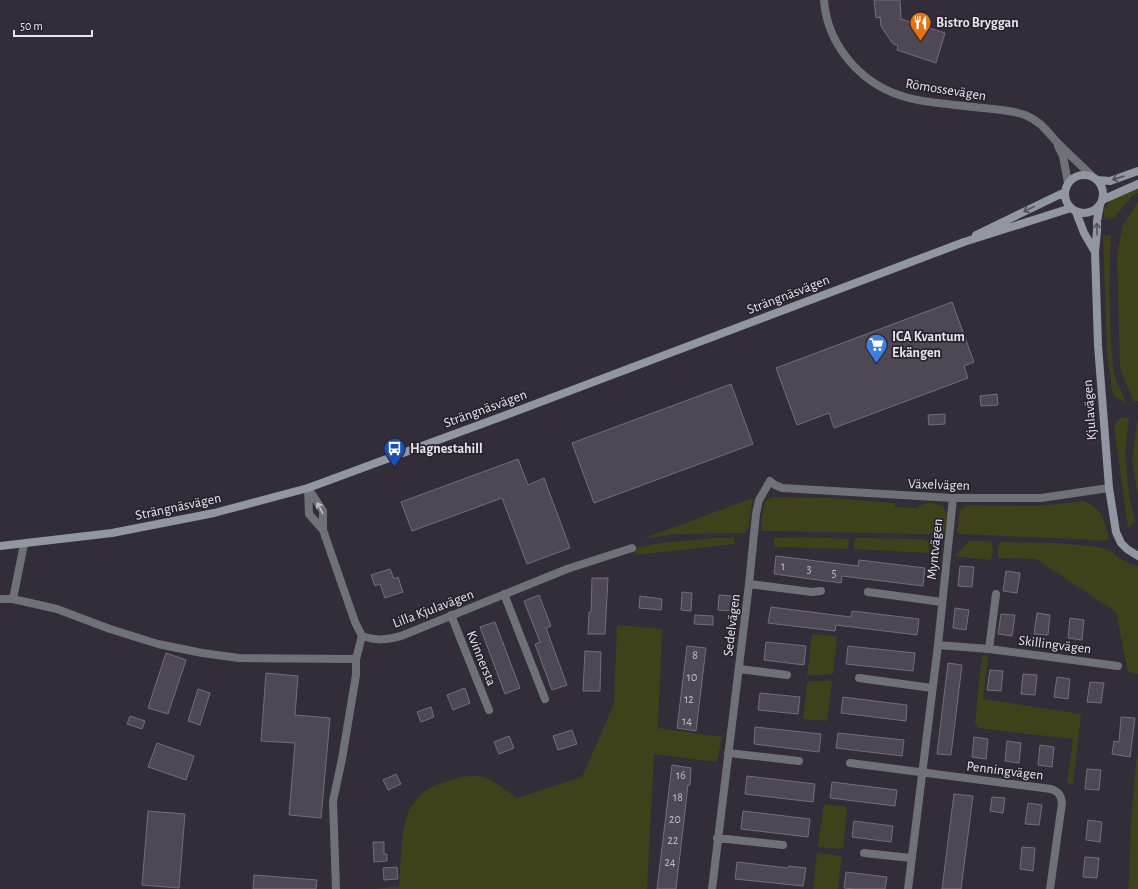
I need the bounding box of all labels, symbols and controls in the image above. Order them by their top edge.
restaurant icon: Bistro Bryggan [907,9,933,42]
scale bar [14,12,92,38]
place label: Bistro Bryggan [936,16,1019,30]
text: 50 m [20,20,43,32]
street label: Römossevägen [904,77,987,103]
one-way arrow [1112,175,1125,182]
one-way arrow [1024,205,1036,213]
one-way arrow [1093,223,1101,236]
street label: Strängnäsvägen [745,273,832,317]
place label: ICA Kvantum Ekängen [892,330,965,360]
supermarket icon: ICA Kvantum Ekängen [864,331,890,364]
street label: Kjulavägen [1081,379,1099,441]
street label: Strängnäsvägen [442,387,529,430]
bus stop icon: Hagnestahill [381,435,407,468]
place label: Hagnestahill [410,442,483,456]
street label: Växelvägen [908,477,970,493]
street label: Strängnäsvägen [134,491,222,523]
one-way arrow [316,502,323,514]
street label: Myntvägen [925,518,945,580]
house number: 1 [781,560,785,572]
house number: 3 [807,563,812,575]
house number: 5 [831,567,837,579]
street label: Lilla Kjulavägen [391,587,476,631]
street label: Sedelvägen [721,593,743,657]
street label: Kvinnersta [464,629,499,688]
street label: Skillingvägen [1018,634,1092,656]
house number: 8 [692,649,698,661]
house number: 10 [687,671,697,683]
house number: 12 [684,693,694,705]
house number: 14 [682,715,692,727]
street label: Penningvägen [966,759,1044,783]
house number: 16 [676,769,686,781]
house number: 18 [673,791,683,803]
house number: 20 [669,813,681,825]
house number: 22 [668,834,679,846]
house number: 24 [664,856,676,868]

